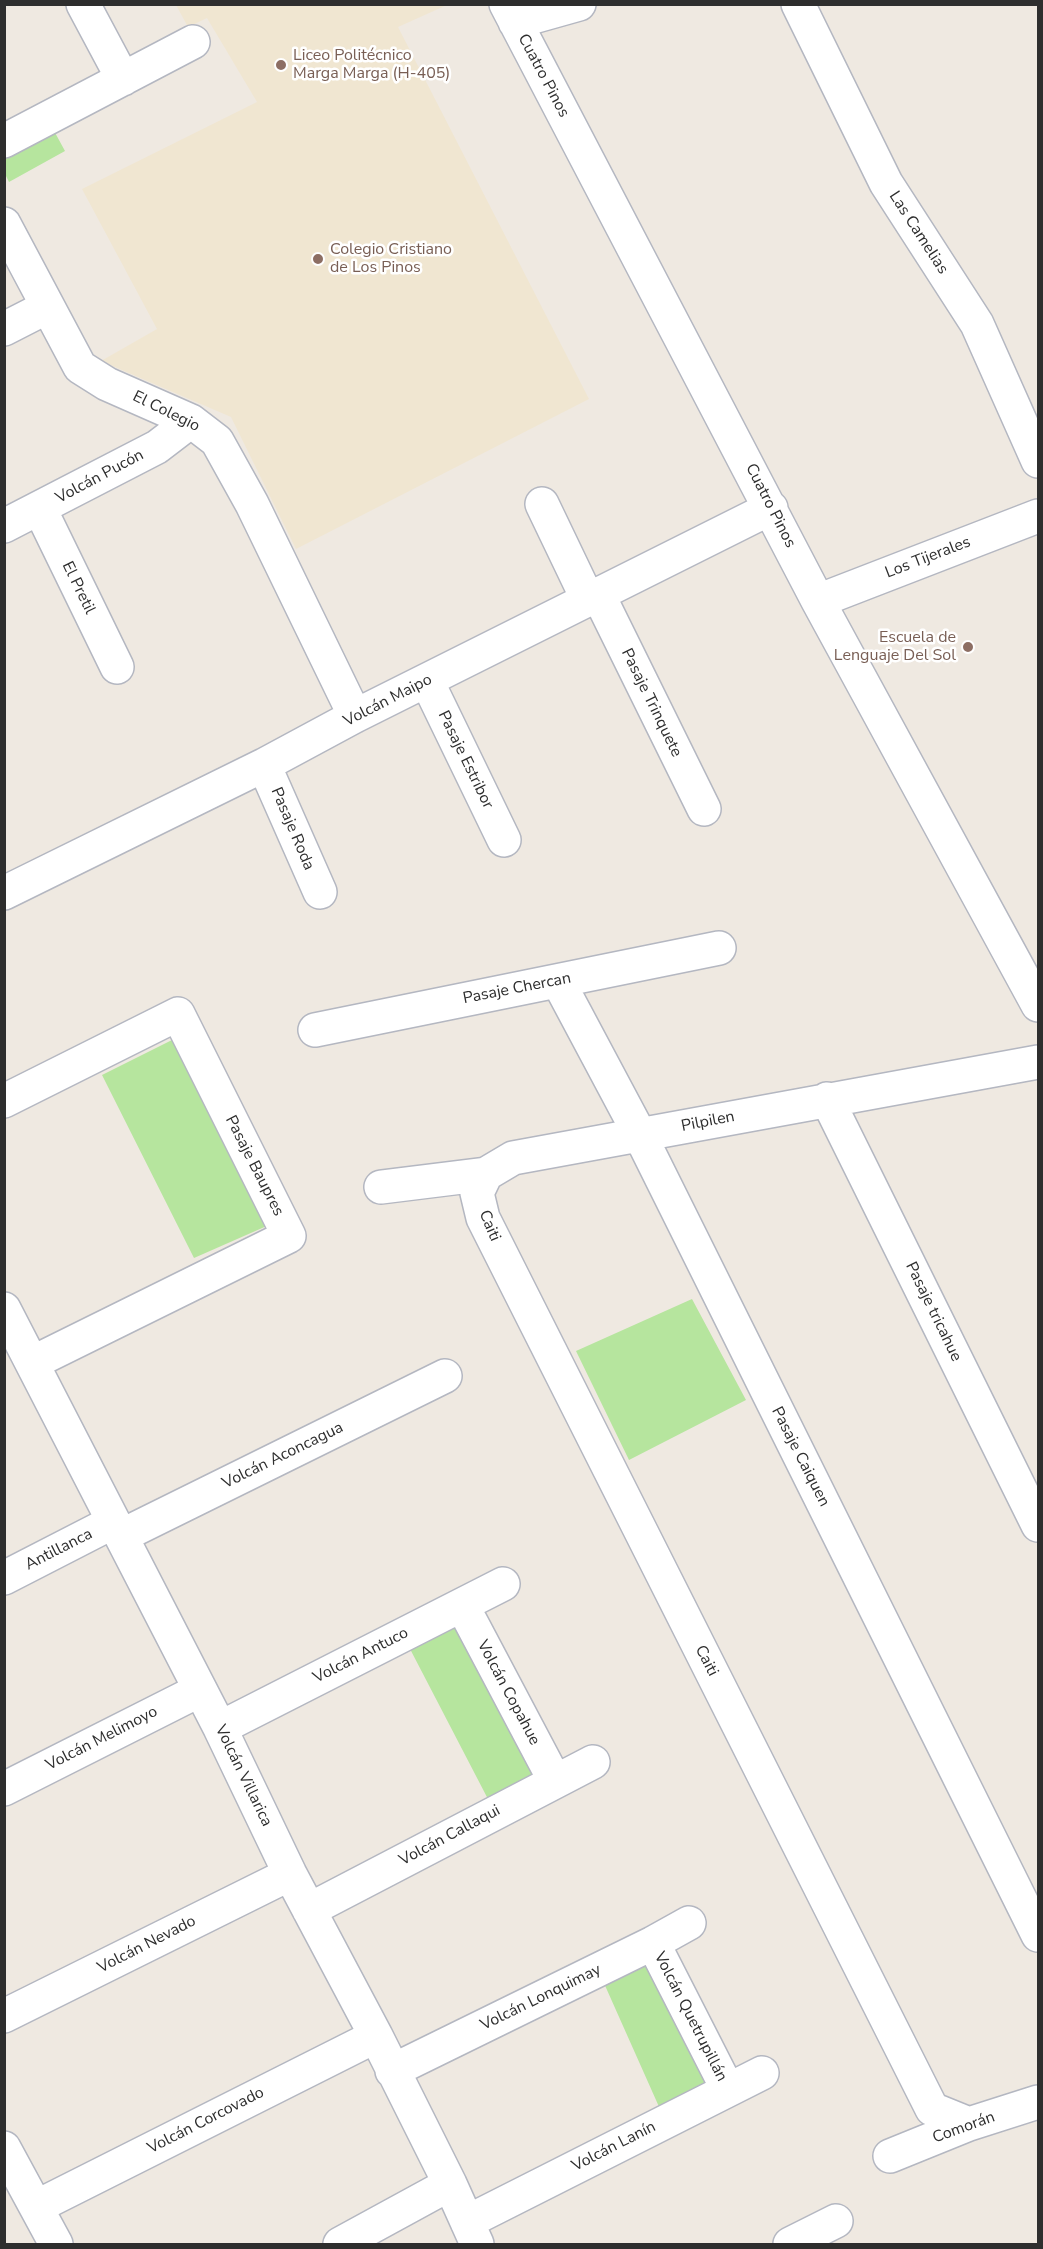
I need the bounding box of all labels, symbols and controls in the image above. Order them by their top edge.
street label: Cuatro Pinos [513,31,573,121]
place label: Liceo Politécnico Marga Marga (H-405) [293,46,450,84]
marker: Liceo Politécnico Marga Marga (H-405) [274,58,288,72]
street label: Las Camelias [884,188,952,278]
place label: Colegio Cristiano de Los Pinos [330,240,452,278]
marker: Colegio Cristiano de Los Pinos [311,252,325,266]
street label: El Colegio [129,387,203,437]
street label: Volcán Pucón [53,446,147,508]
street label: Cuatro Pinos [741,461,799,551]
street label: Los Tijerales [883,533,973,583]
street label: El Pretil [57,558,99,618]
place label: Escuela de Lenguaje Del Sol [834,628,956,666]
marker: Escuela de Lenguaje Del Sol [961,640,975,654]
street label: Pasaje Trinquete [616,646,686,760]
street label: Volcán Maipo [341,670,435,732]
street label: Pasaje Estribor [433,708,497,812]
street label: Pasaje Roda [266,785,318,873]
street label: Pasaje Chercan [461,969,573,1009]
street label: Pilpilen [680,1107,736,1137]
street label: Pasaje Baupres [220,1113,288,1219]
street label: Caiti [474,1208,504,1244]
street label: Pasaje tricahue [901,1259,965,1365]
street label: Pasaje Caiquen [767,1404,833,1510]
street label: Volcán Aconcagua [219,1418,347,1494]
street label: Antillanca [22,1525,96,1575]
street label: Volcán Antuco [310,1624,412,1688]
street label: Volcán Copahue [472,1637,544,1749]
street label: Caiti [690,1642,722,1680]
street label: Volcán Melimoyo [43,1703,161,1775]
street label: Volcán Villarica [210,1722,276,1830]
street label: Volcán Callaqui [396,1801,504,1871]
street label: Volcán Nevado [95,1912,199,1978]
street label: Volcán Quetrupillán [649,1949,731,2085]
street label: Volcán Lonquimay [478,1961,604,2035]
street label: Volcán Corcovado [145,2083,267,2159]
street label: Comorán [930,2108,998,2148]
street label: Volcán Lanín [569,2118,659,2176]

